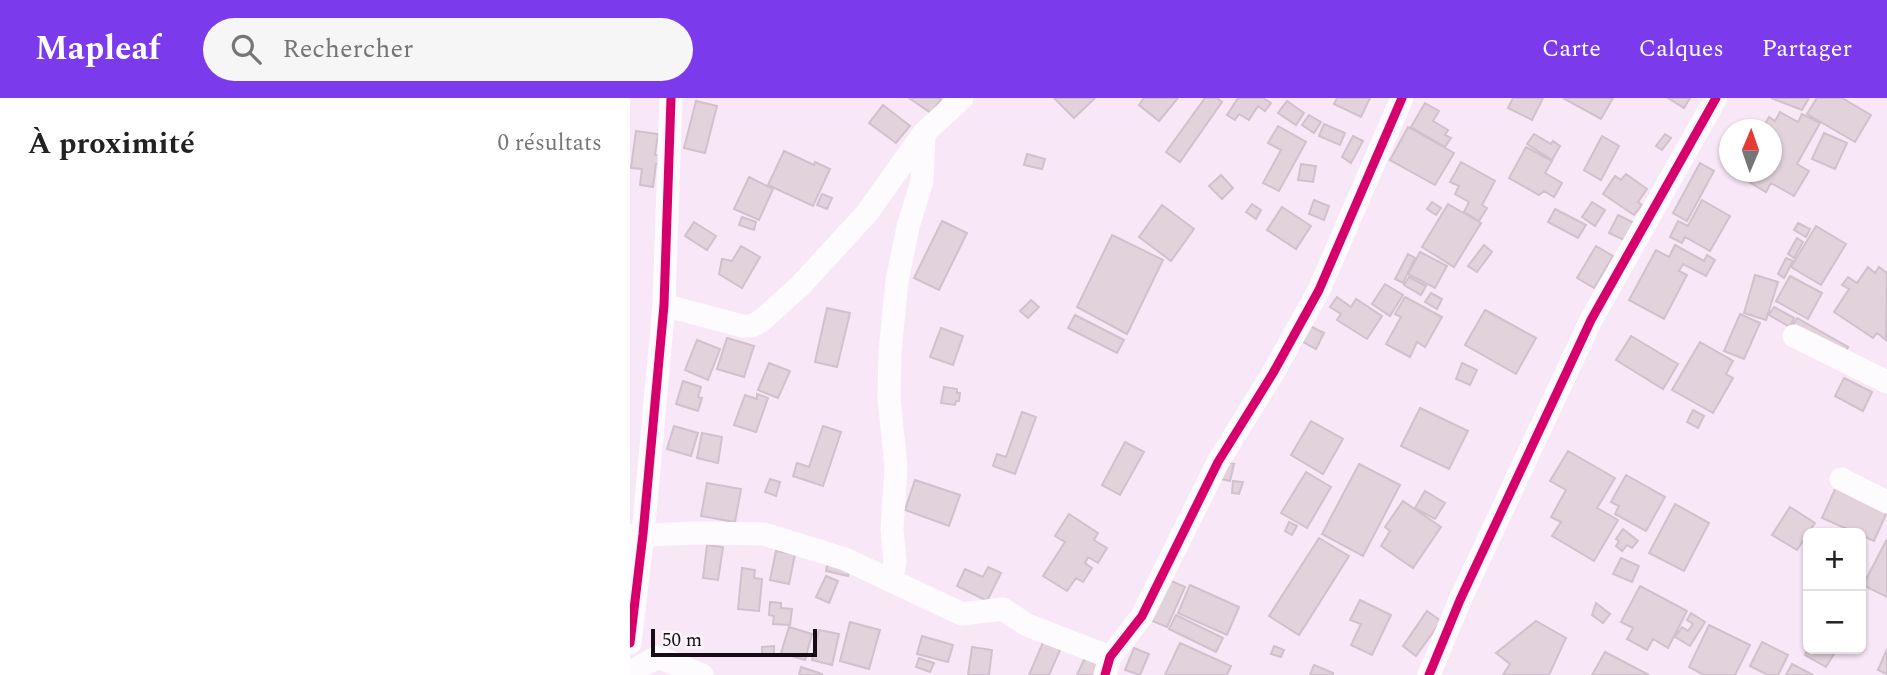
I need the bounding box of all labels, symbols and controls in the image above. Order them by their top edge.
search box [203,18,693,81]
text: Mapleaf [35,24,161,74]
text: Rechercher [283,29,413,69]
icon: search [227,30,265,68]
text: Carte [1542,31,1601,67]
text: Calques [1639,31,1724,67]
text: Partager [1762,31,1852,67]
north arrow [1719,119,1782,182]
text: À proximité [28,121,195,167]
text: 0 résultats [497,126,602,161]
map controls [1803,528,1866,654]
button: + [1803,528,1866,591]
button: − [1803,591,1866,654]
scale bar [651,626,817,658]
text: 50 m [662,626,702,655]

